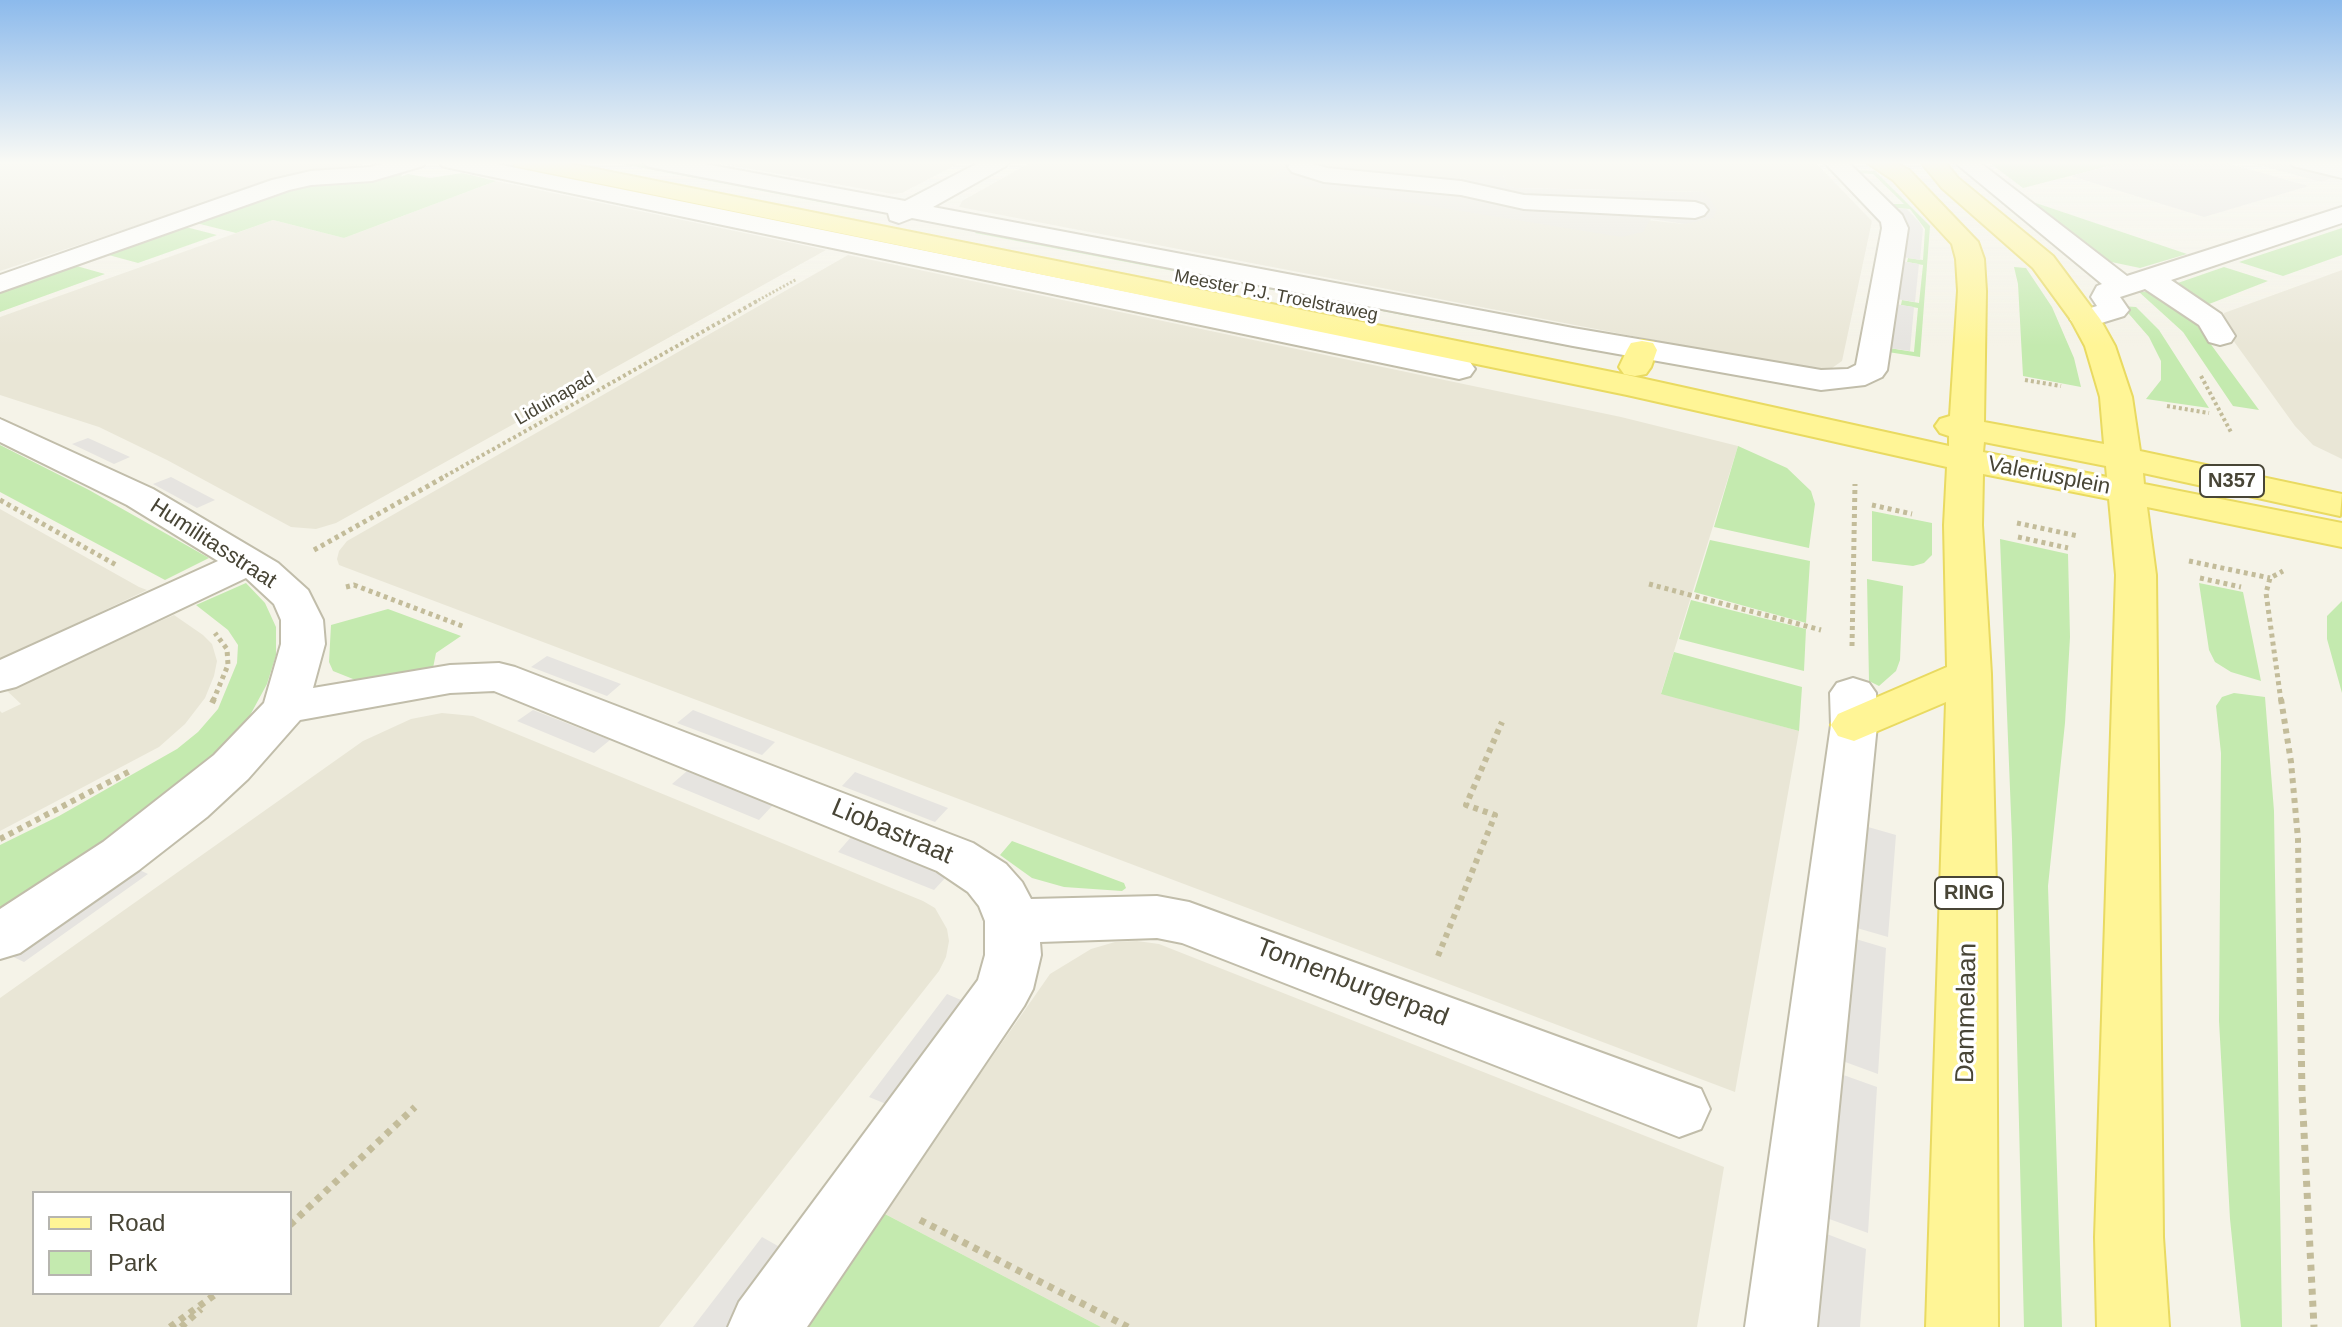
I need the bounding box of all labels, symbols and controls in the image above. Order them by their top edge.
street label: Meester P.J. Troelstraweg [1172,266,1380,326]
street label: Liduinapad [511,368,599,430]
street label: Valeriusplein [1985,451,2113,501]
road number: N357 [2200,465,2264,497]
street label: Humilitasstraat [145,493,281,595]
street label: Liobastraat [827,793,957,871]
road number: RING [1935,877,2003,909]
street label: Tonnenburgerpad [1251,932,1453,1034]
street label: Dammelaan [1950,943,1984,1083]
legend [32,1191,292,1295]
text: Road [108,1209,165,1236]
text: Park [108,1249,157,1276]

